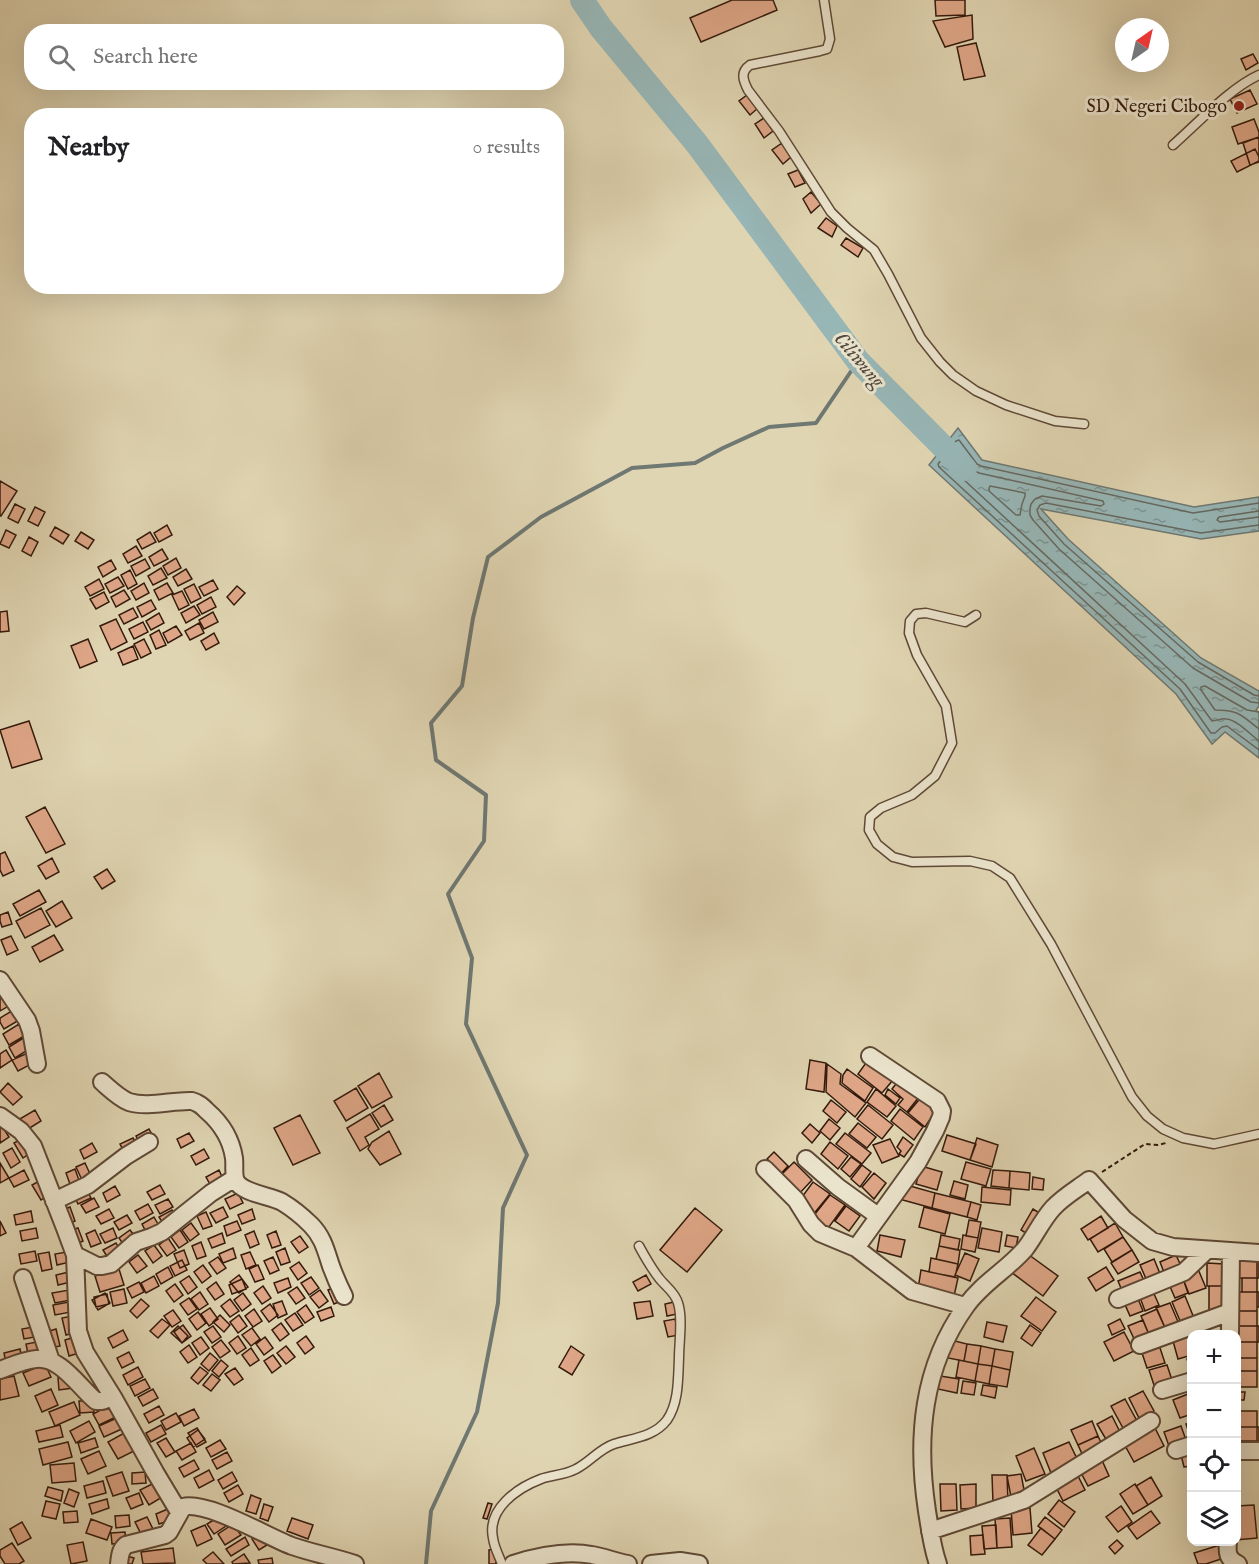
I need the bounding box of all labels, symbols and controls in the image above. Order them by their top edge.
north arrow [1115,18,1169,72]
search box [24,24,564,90]
icon: search [45,41,78,74]
text: Search here [93,43,198,71]
place label: SD Negeri Cibogo [1086,96,1227,119]
marker: SD Negeri Cibogo [1232,99,1246,113]
text: Nearby [48,131,129,164]
text: 0 results [473,135,540,160]
water label: Ciliwung [827,327,891,395]
map controls [1187,1330,1241,1546]
button: + [1187,1330,1241,1384]
button: − [1187,1384,1241,1438]
button: locate [1187,1438,1241,1492]
button: layers [1187,1492,1241,1546]

